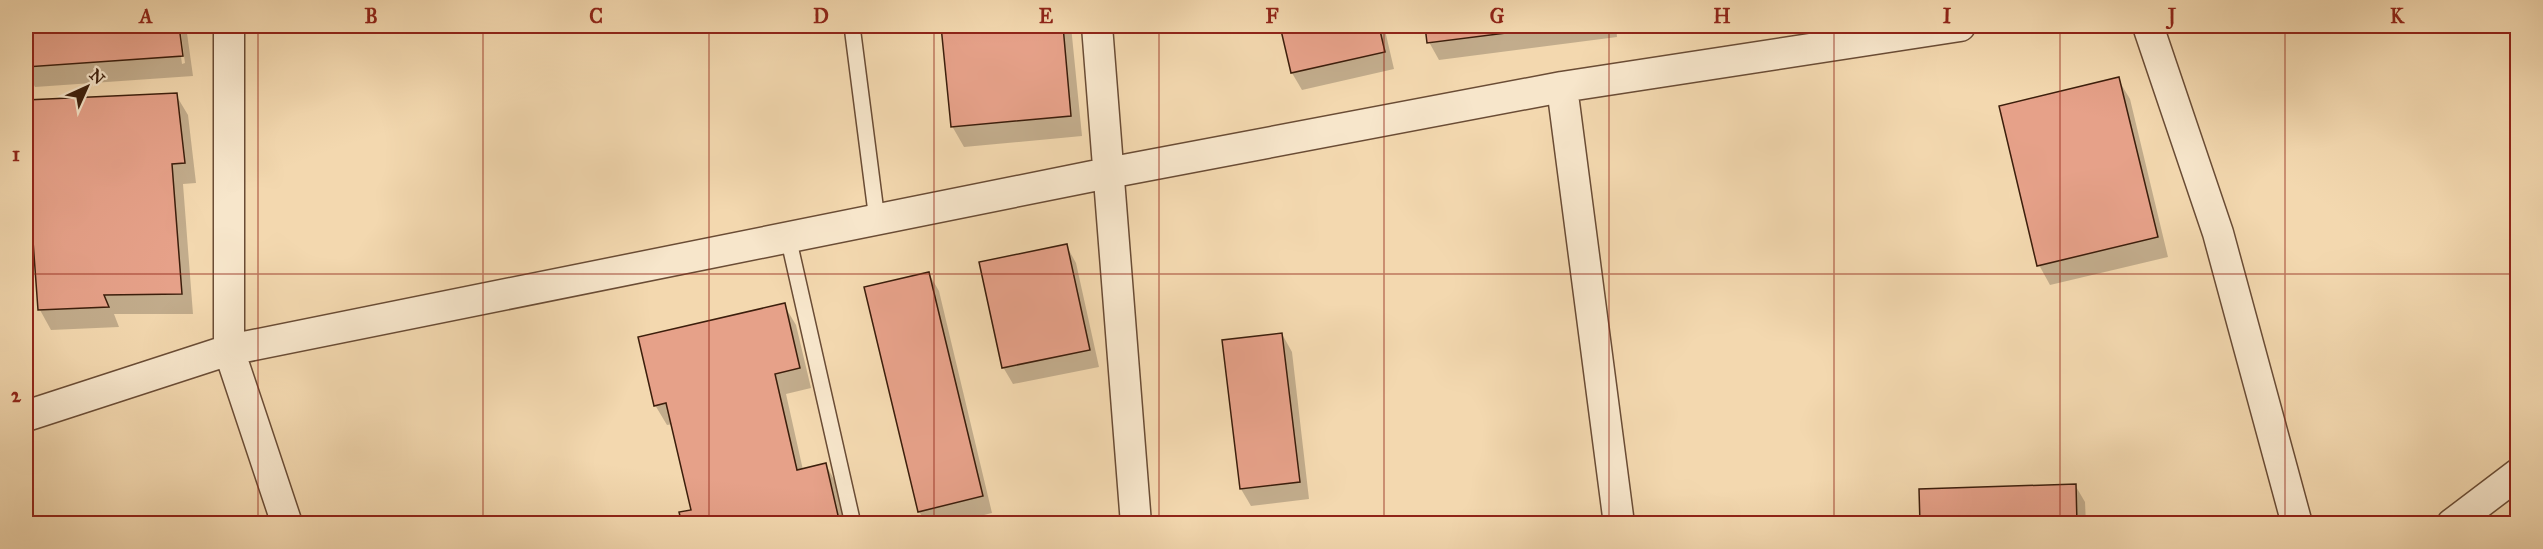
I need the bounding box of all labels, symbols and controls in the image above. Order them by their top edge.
text: A [137,4,153,28]
text: B [364,4,378,28]
text: C [589,4,603,28]
text: D [813,4,829,28]
text: E [1039,4,1054,28]
text: F [1265,4,1279,28]
text: G [1490,4,1505,28]
text: H [1713,4,1731,28]
text: I [1943,4,1952,28]
text: J [2165,4,2177,30]
text: K [2390,4,2405,28]
north arrow [57,57,117,117]
text: N [86,65,109,89]
text: 1 [12,142,20,166]
text: 2 [11,383,22,407]

